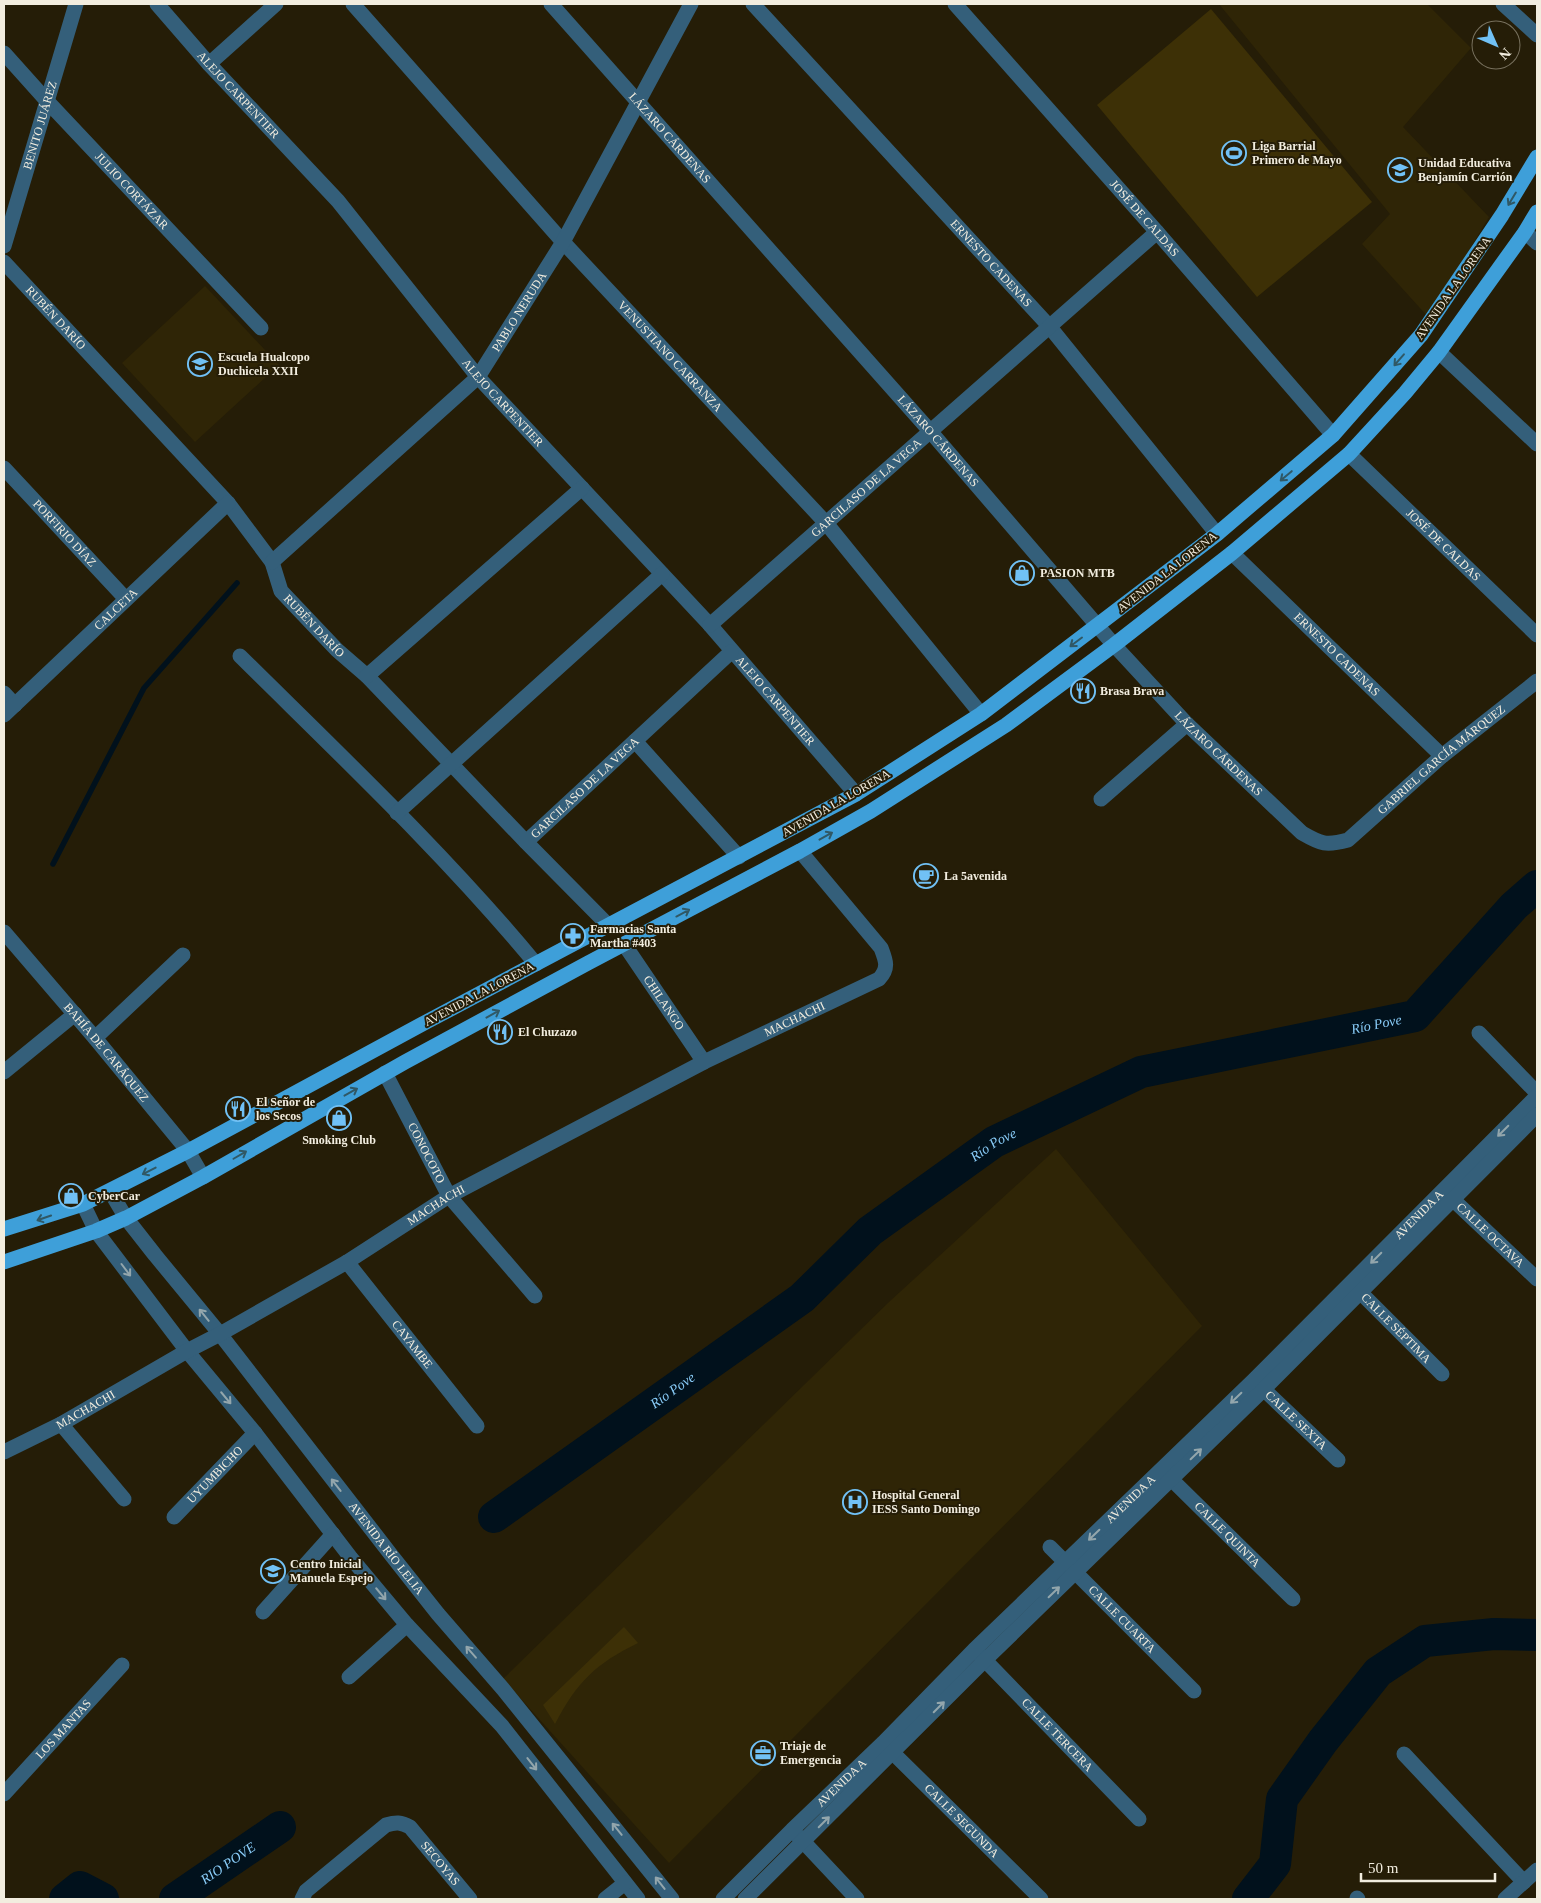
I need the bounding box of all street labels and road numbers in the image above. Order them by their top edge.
street label: ALEJO CARPENTIER [194,49,282,141]
street label: BENITO JUÁREZ [20,79,60,171]
street label: LÁZARO CÁRDENAS [626,90,714,186]
street label: JULIO CORTÁZAR [92,150,171,232]
street label: JOSÉ DE CALDAS [1107,177,1182,259]
street label: ERNESTO CADENAS [948,217,1035,310]
street label: AVENIDA LA LORENA [1412,234,1494,342]
street label: PABLO NERUDA [489,269,550,354]
street label: RUBÉN DARÍO [23,283,89,353]
street label: VENUSTIANO CARRANZA [615,298,725,415]
street label: ALEJO CARPENTIER [459,356,546,449]
street label: LÁZARO CÁRDENAS [895,393,982,490]
street label: GARCILASO DE LA VEGA [808,435,925,540]
street label: PORFIRIO DÍAZ [30,497,99,570]
street label: JOSÉ DE CALDAS [1403,506,1483,584]
street label: AVENIDA LA LORENA [1114,529,1220,615]
street label: CALCETA [91,585,141,633]
street label: RUBÉN DARÍO [281,591,348,660]
street label: ERNESTO CADENAS [1291,610,1383,699]
street label: ALEJO CARPENTIER [733,653,818,748]
street label: GABRIEL GARCÍA MÁRQUEZ [1375,702,1508,817]
street label: LÁZARO CÁRDENAS [1172,708,1265,799]
street label: GARCILASO DE LA VEGA [528,734,642,841]
street label: AVENIDA LA LORENA [779,766,893,840]
street label: AVENIDA LA LORENA [422,959,537,1029]
street label: CHILANGO [640,973,687,1033]
street label: MACHACHI [762,999,827,1039]
street label: BAHÍA DE CARÁQUEZ [61,1000,152,1105]
street label: CONOCOTO [405,1120,448,1186]
street label: MACHACHI [405,1182,467,1228]
street label: AVENIDA A [1391,1187,1446,1242]
street label: CALLE OCTAVA [1454,1200,1527,1270]
street label: CALLE SÉPTIMA [1358,1290,1434,1366]
street label: CAYAMBE [389,1317,436,1371]
street label: MACHACHI [54,1387,117,1432]
street label: CALLE SEXTA [1263,1388,1330,1453]
street label: UYUMBICHO [184,1443,246,1506]
street label: AVENIDA A [1103,1472,1158,1526]
street label: AVENIDA RÍO LELIA [346,1499,427,1598]
street label: CALLE QUINTA [1192,1499,1263,1570]
street label: CALLE CUARTA [1086,1583,1159,1656]
street label: CALLE TERCERA [1019,1695,1096,1774]
street label: LOS MANTAS [33,1697,94,1762]
street label: AVENIDA A [814,1755,869,1810]
street label: CALLE SEGUNDA [922,1781,1002,1861]
street label: SECOYAS [418,1838,463,1888]

